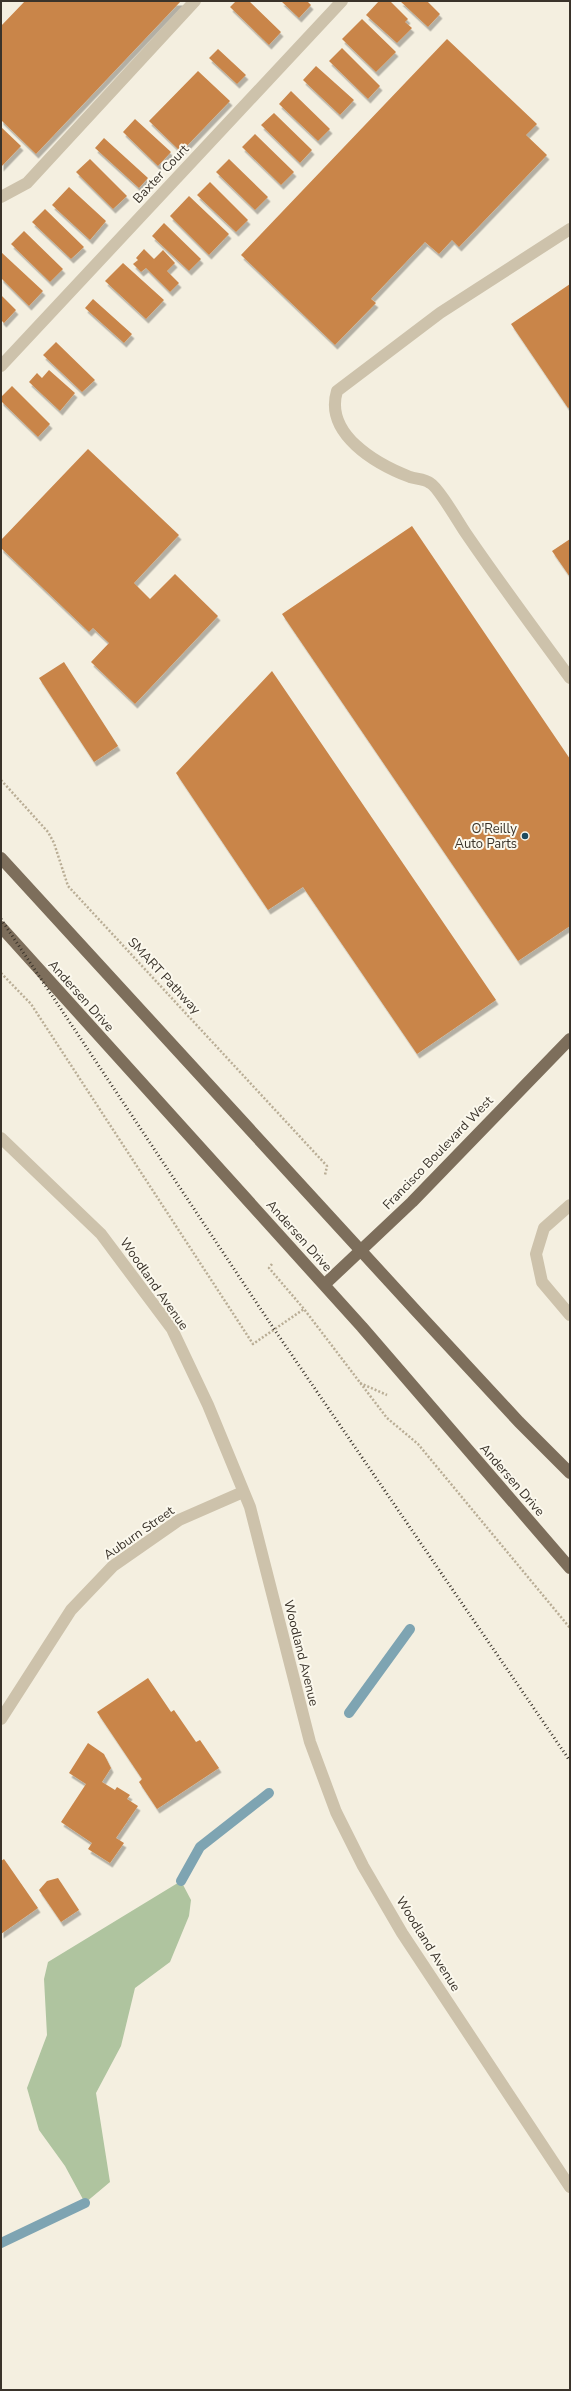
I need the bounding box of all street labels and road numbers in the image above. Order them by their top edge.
street label: Baxter Court [129,140,193,207]
street label: SMART Pathway [124,934,205,1019]
street label: Andersen Drive [44,956,118,1036]
street label: Francisco Boulevard West [379,1092,497,1214]
street label: Andersen Drive [262,1196,336,1276]
street label: Woodland Avenue [115,1234,193,1334]
street label: Andersen Drive [475,1440,549,1520]
street label: Auburn Street [100,1502,178,1564]
street label: Woodland Avenue [279,1598,323,1708]
street label: Woodland Avenue [392,1893,465,1995]

